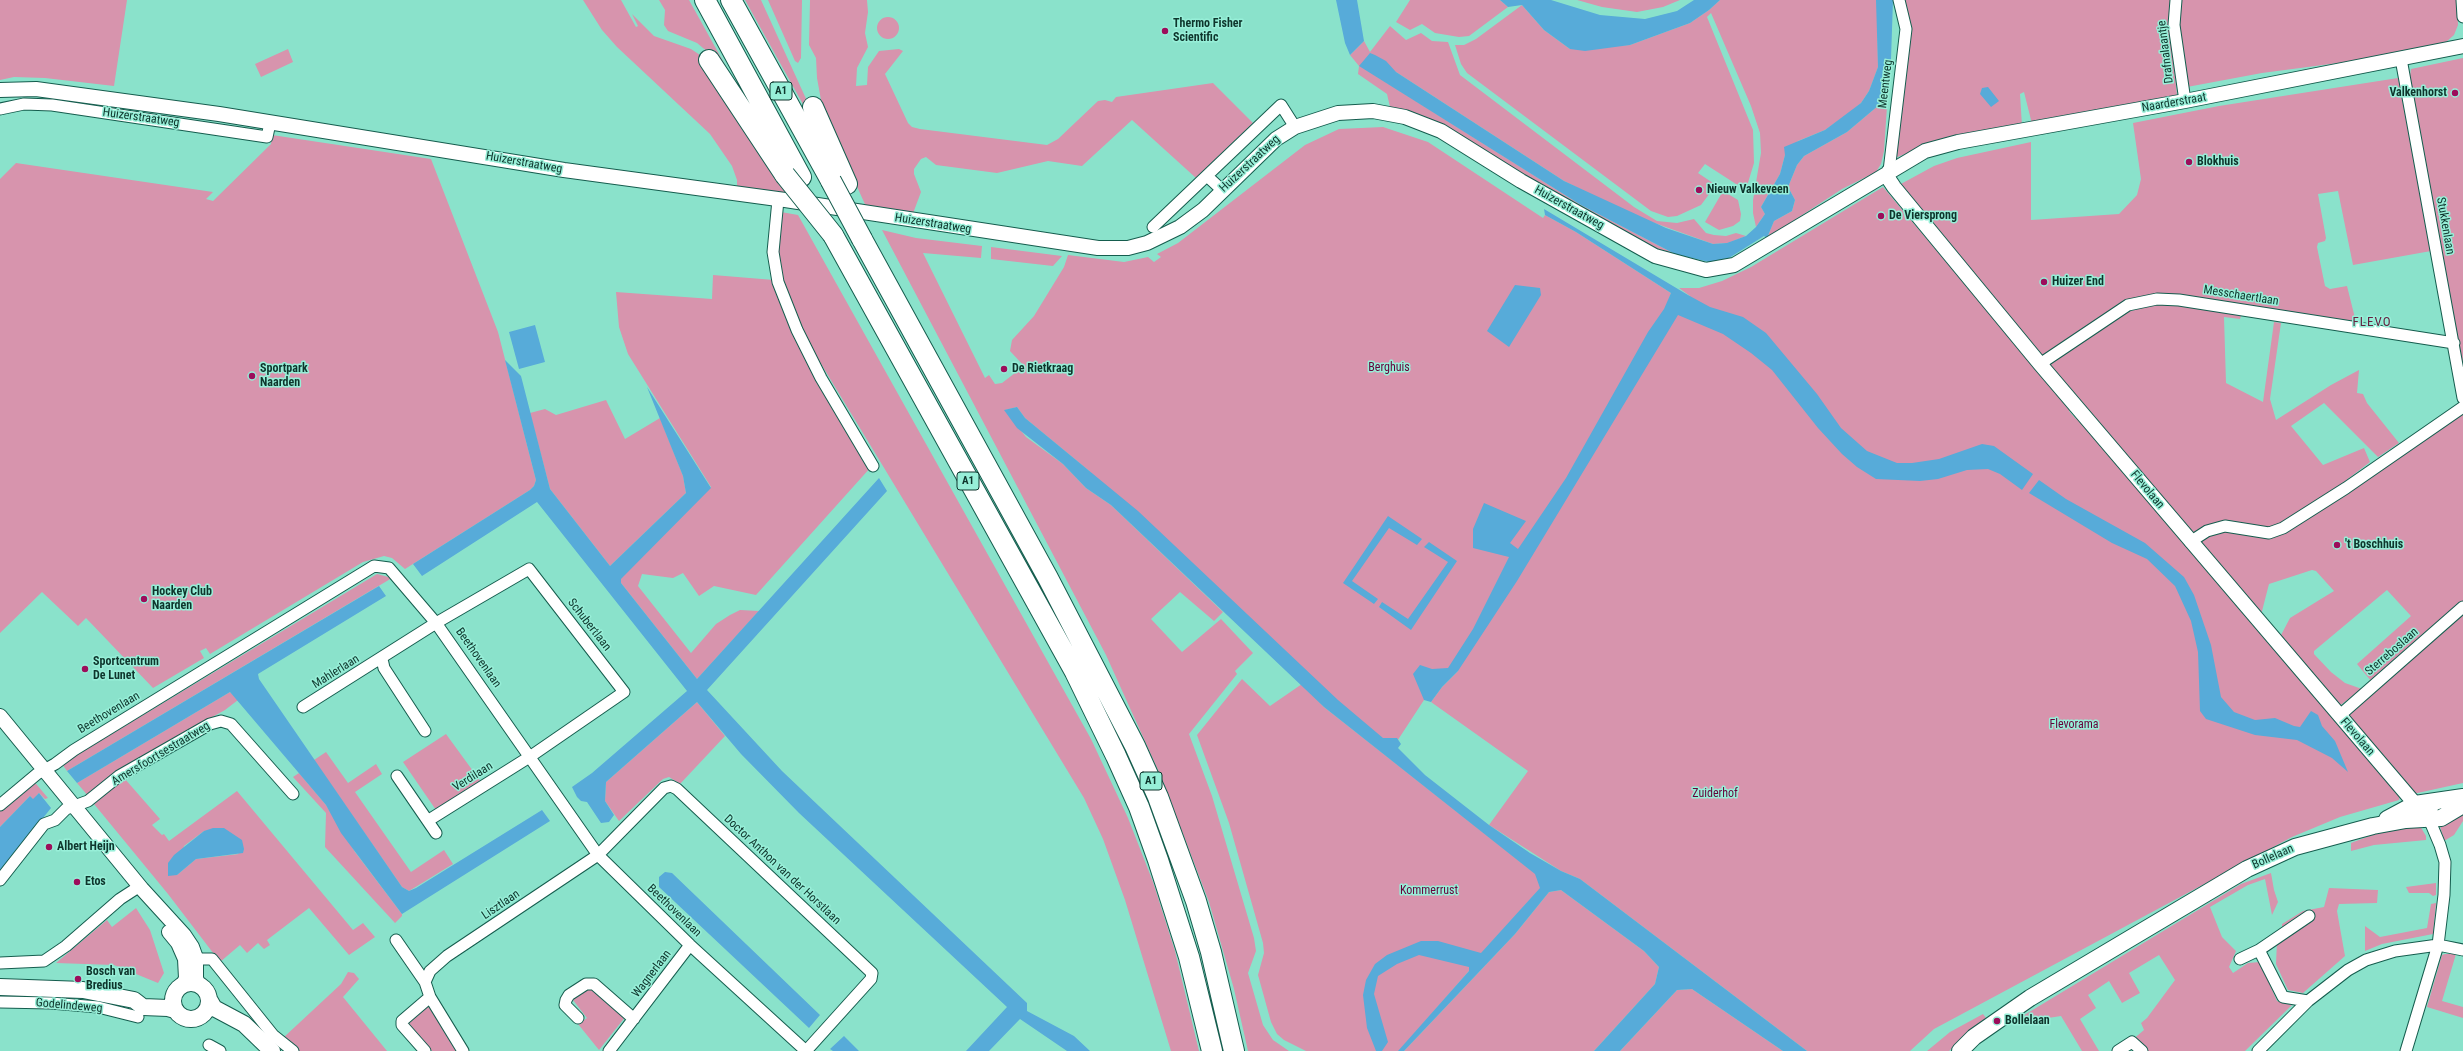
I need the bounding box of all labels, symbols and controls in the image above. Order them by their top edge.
place label: Thermo Fisher Scientific [1173,17,1243,45]
street label: Drafnalaantje [2155,20,2177,84]
marker: Thermo Fisher Scientific [1160,26,1170,36]
street label: Meentweg [1876,59,1896,109]
road number: A1 [770,82,792,100]
place label: Valkenhorst [2389,86,2447,100]
marker: Valkenhorst [2450,88,2460,98]
street label: Naarderstraat [2141,90,2207,116]
street label: Huizerstraatweg [102,105,180,131]
street label: Huizerstraatweg [1217,132,1283,196]
street label: Huizerstraatweg [485,149,563,177]
place label: Blokhuis [2197,155,2239,169]
marker: Blokhuis [2184,157,2194,167]
street label: Huizerstraatweg [1532,183,1606,233]
place label: Nieuw Valkeveen [1707,183,1789,197]
marker: Nieuw Valkeveen [1694,185,1704,195]
street label: Stukkenlaan [2433,196,2457,256]
place label: De Viersprong [1889,209,1957,223]
street label: Huizerstraatweg [894,211,972,237]
marker: De Viersprong [1876,211,1886,221]
place label: Huizer End [2052,275,2104,289]
marker: Huizer End [2039,277,2049,287]
street label: Messchaertlaan [2202,283,2280,309]
district label: FLEVO [2353,315,2391,331]
park label: Berghuis [1368,361,1410,375]
place label: Sportpark Naarden [260,362,308,390]
place label: De Rietkraag [1012,362,1073,376]
marker: De Rietkraag [999,364,1009,374]
marker: Sportpark Naarden [247,371,257,381]
street label: Flevolaan [2127,468,2167,512]
road number: A1 [957,472,979,490]
place label: 't Boschhuis [2345,538,2403,552]
marker: 't Boschhuis [2332,540,2342,550]
place label: Hockey Club Naarden [152,585,212,613]
marker: Hockey Club Naarden [139,594,149,604]
street label: Schubertlaan [564,596,614,654]
street label: Beethovenlaan [452,625,504,691]
street label: Sterreboslaan [2362,625,2422,679]
street label: Mahlerlaan [310,652,362,692]
place label: Sportcentrum De Lunet [93,655,159,683]
marker: Sportcentrum De Lunet [80,664,90,674]
street label: Beethovenlaan [75,689,143,737]
street label: Flevolaan [2337,715,2377,759]
park label: Flevorama [2049,718,2099,732]
street label: Amersfoortsestraatweg [109,719,213,789]
street label: Verdilaan [450,759,496,795]
road number: A1 [1140,772,1162,790]
park label: Zuiderhof [1692,787,1738,801]
street label: Doctor Anthon van der Horstlaan [721,812,843,928]
place label: Albert Heijn [57,840,115,854]
marker: Albert Heijn [44,842,54,852]
street label: Bollelaan [2250,842,2296,872]
place label: Etos [85,875,106,889]
marker: Etos [72,877,82,887]
street label: Beethovenlaan [644,882,704,940]
park label: Kommerrust [1400,884,1458,898]
street label: Lisztlaan [479,887,523,923]
street label: Wagnerlaan [629,947,675,1001]
place label: Bosch van Bredius [86,965,135,993]
marker: Bosch van Bredius [73,974,83,984]
street label: Godelindeweg [35,996,103,1016]
place label: Bollelaan [2005,1014,2050,1028]
marker: Bollelaan [1992,1016,2002,1026]

